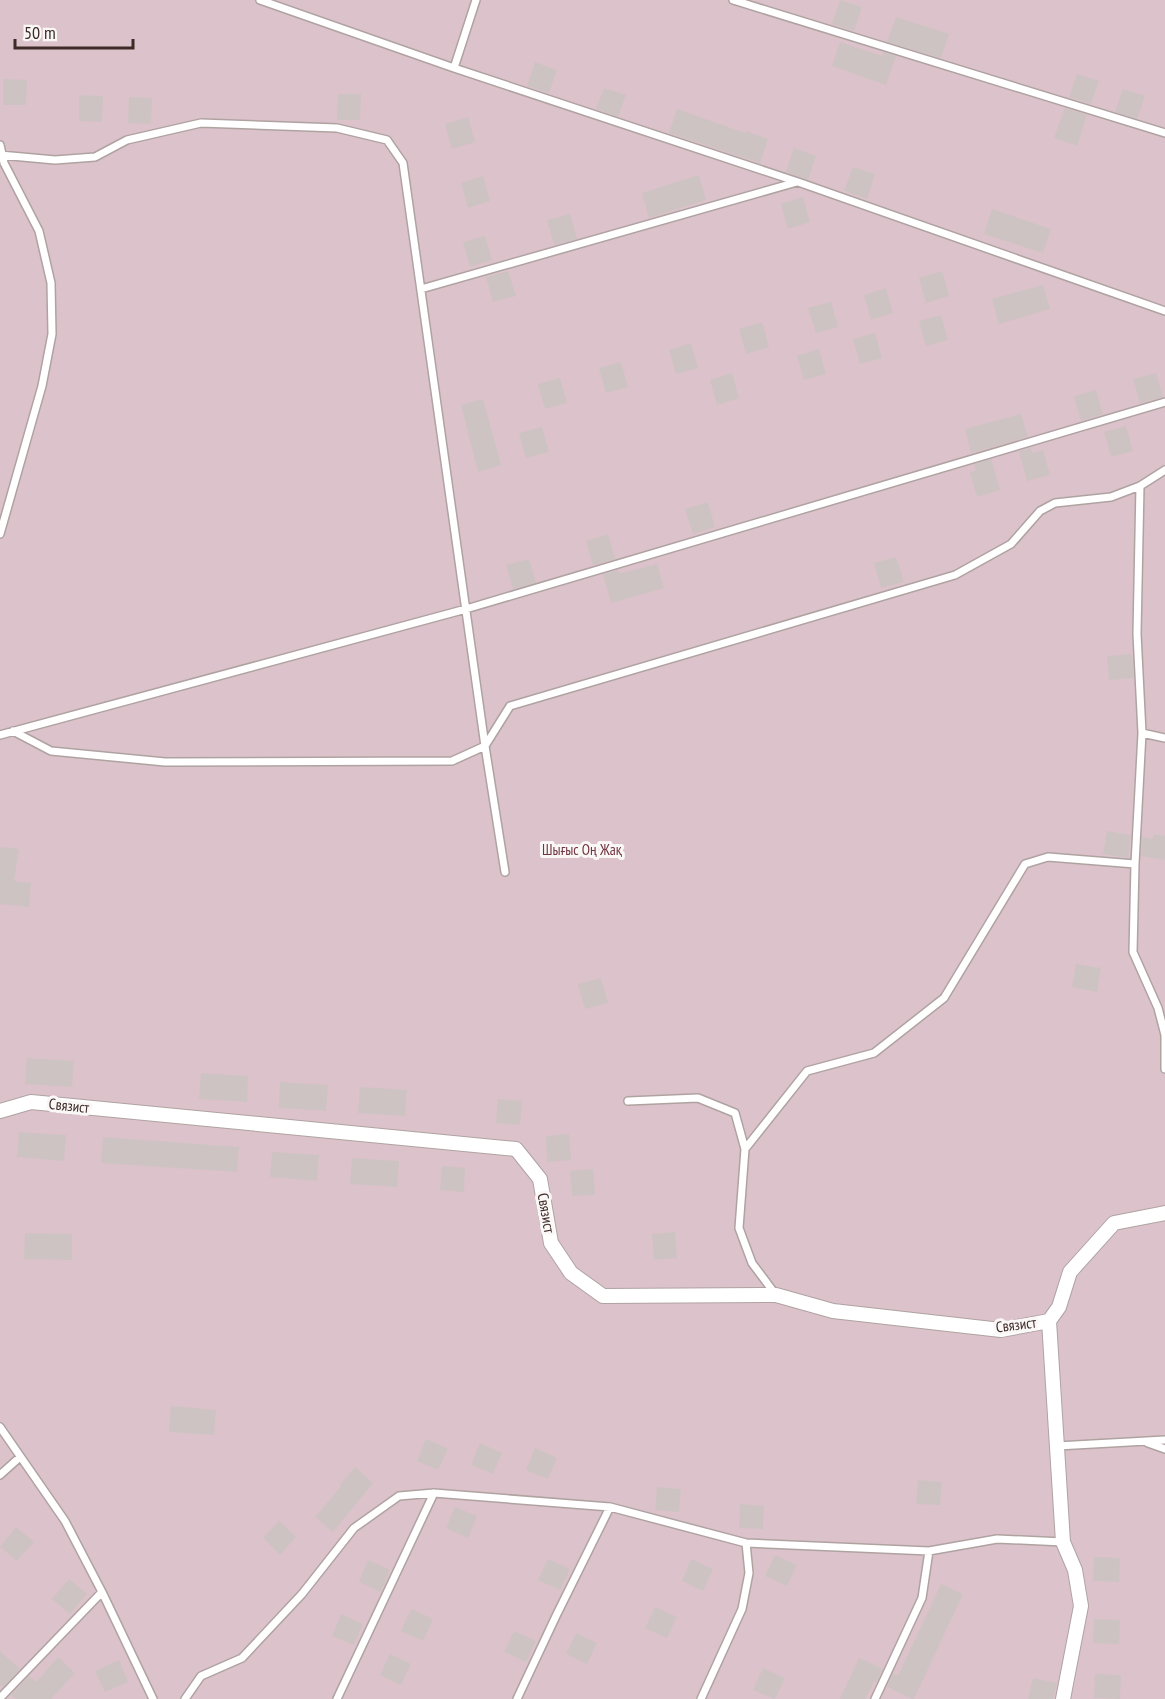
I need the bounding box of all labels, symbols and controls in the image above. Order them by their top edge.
scale bar [15,12,134,50]
text: 50 m [24,21,56,44]
park label: Шығыс Оң Жақ [542,840,623,859]
street label: Связист [48,1094,90,1117]
street label: Связист [534,1191,559,1235]
street label: Связист [995,1313,1037,1336]

